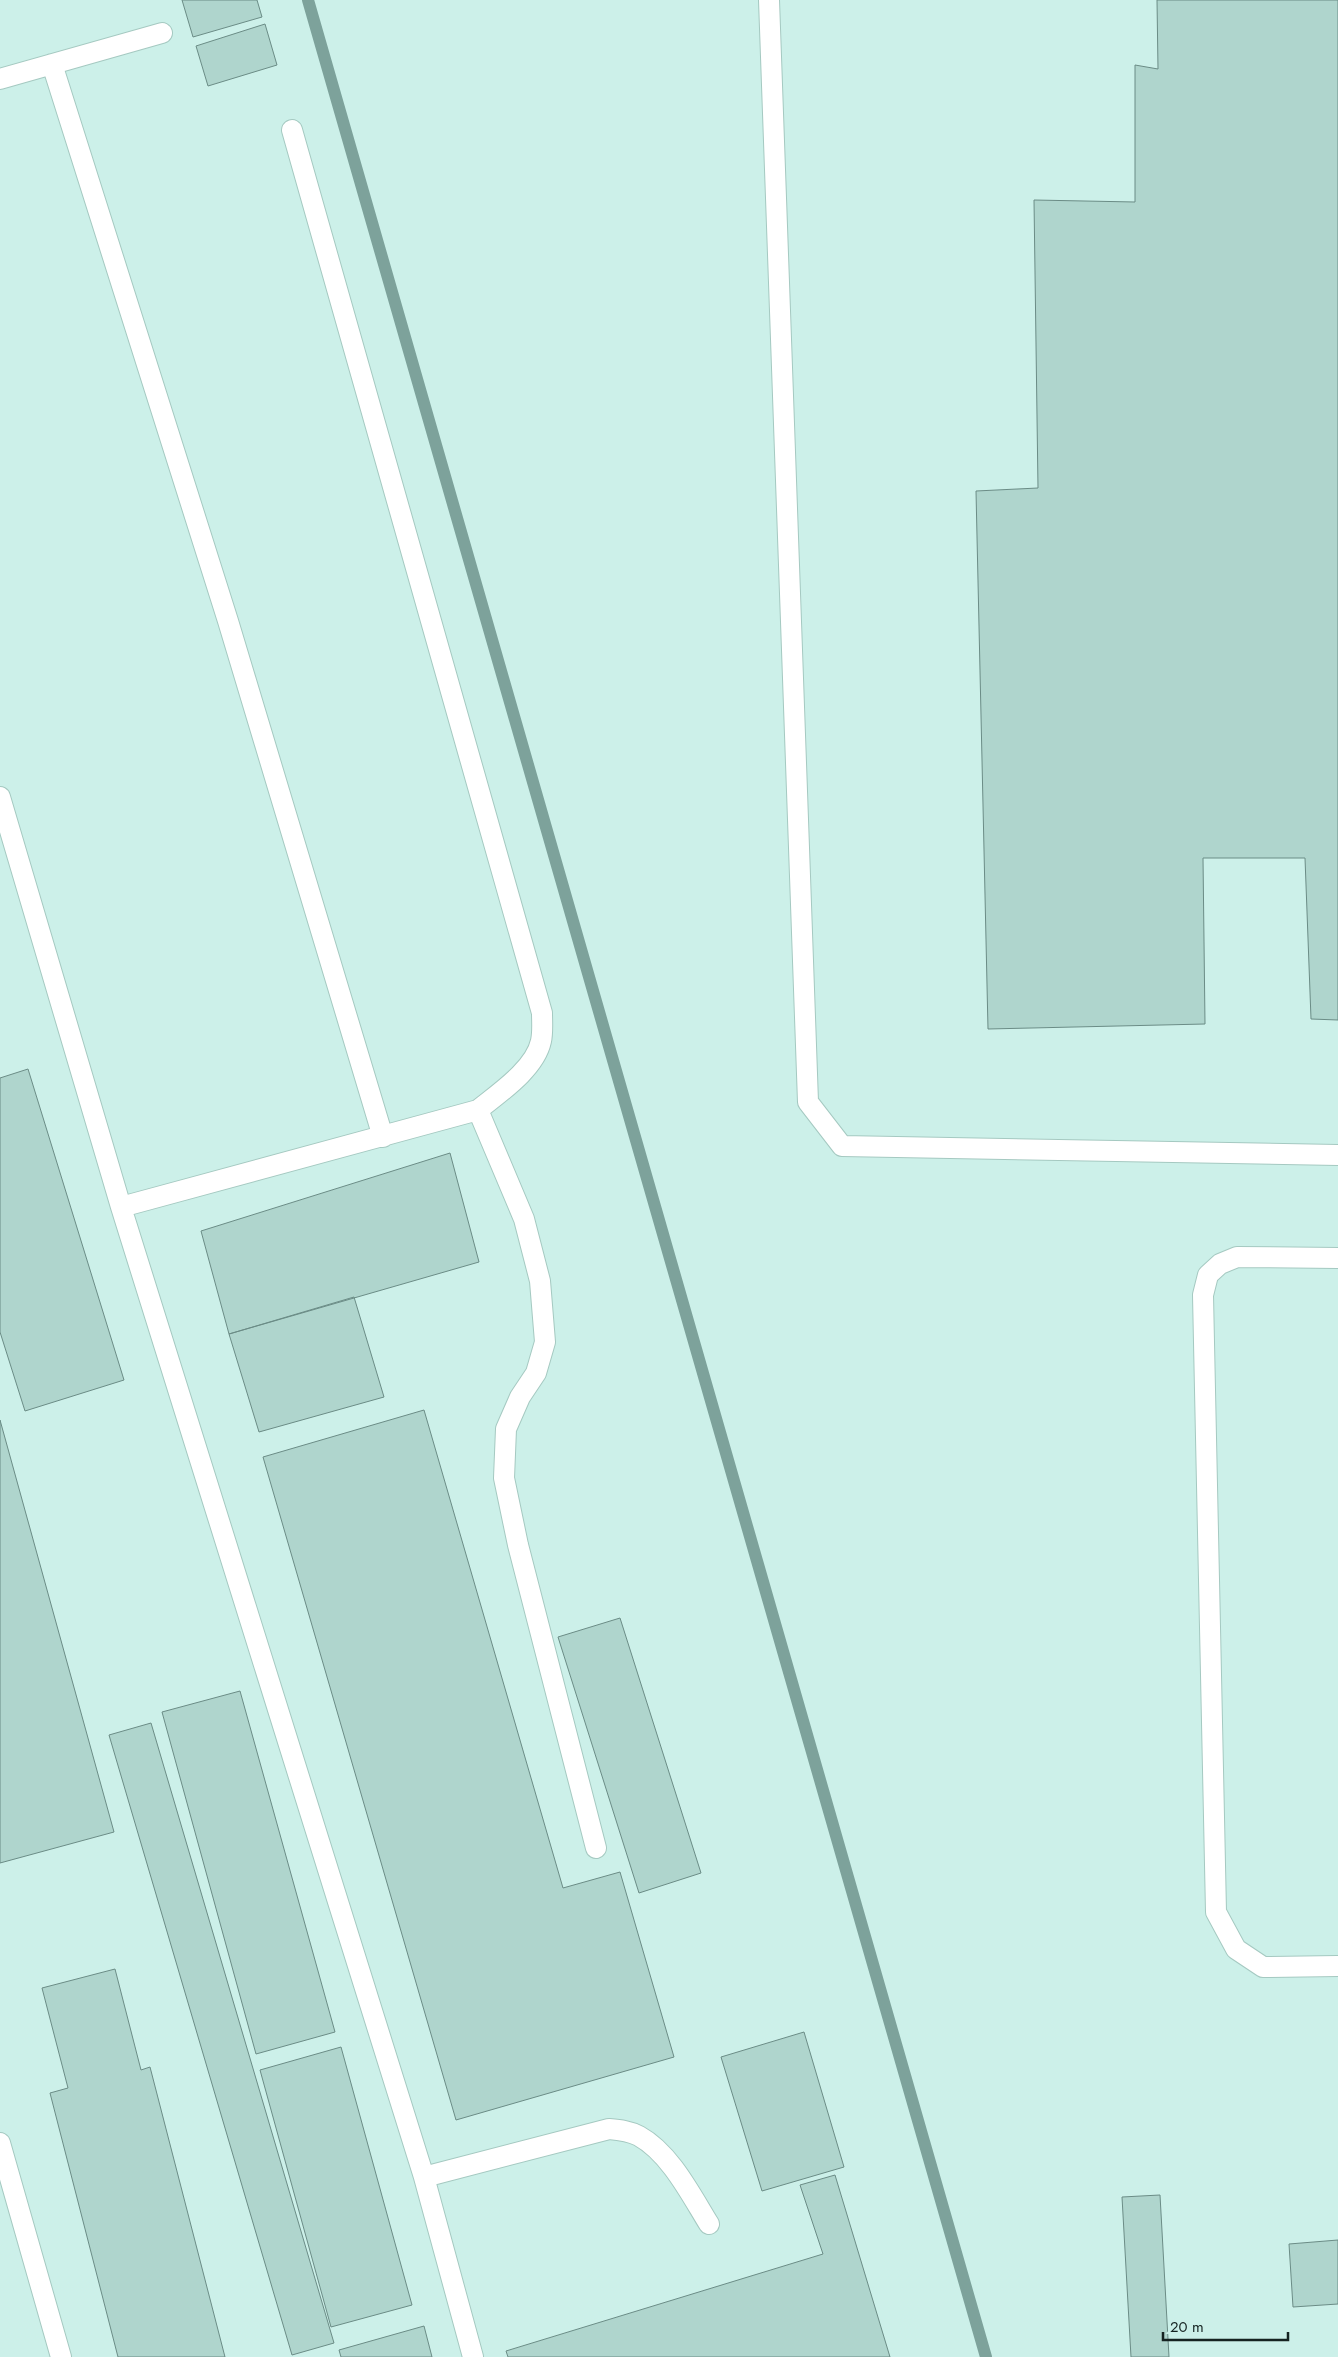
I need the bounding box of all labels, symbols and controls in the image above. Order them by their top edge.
scale bar [1163,2310,1288,2342]
text: 20 m [1170,2316,1204,2338]

